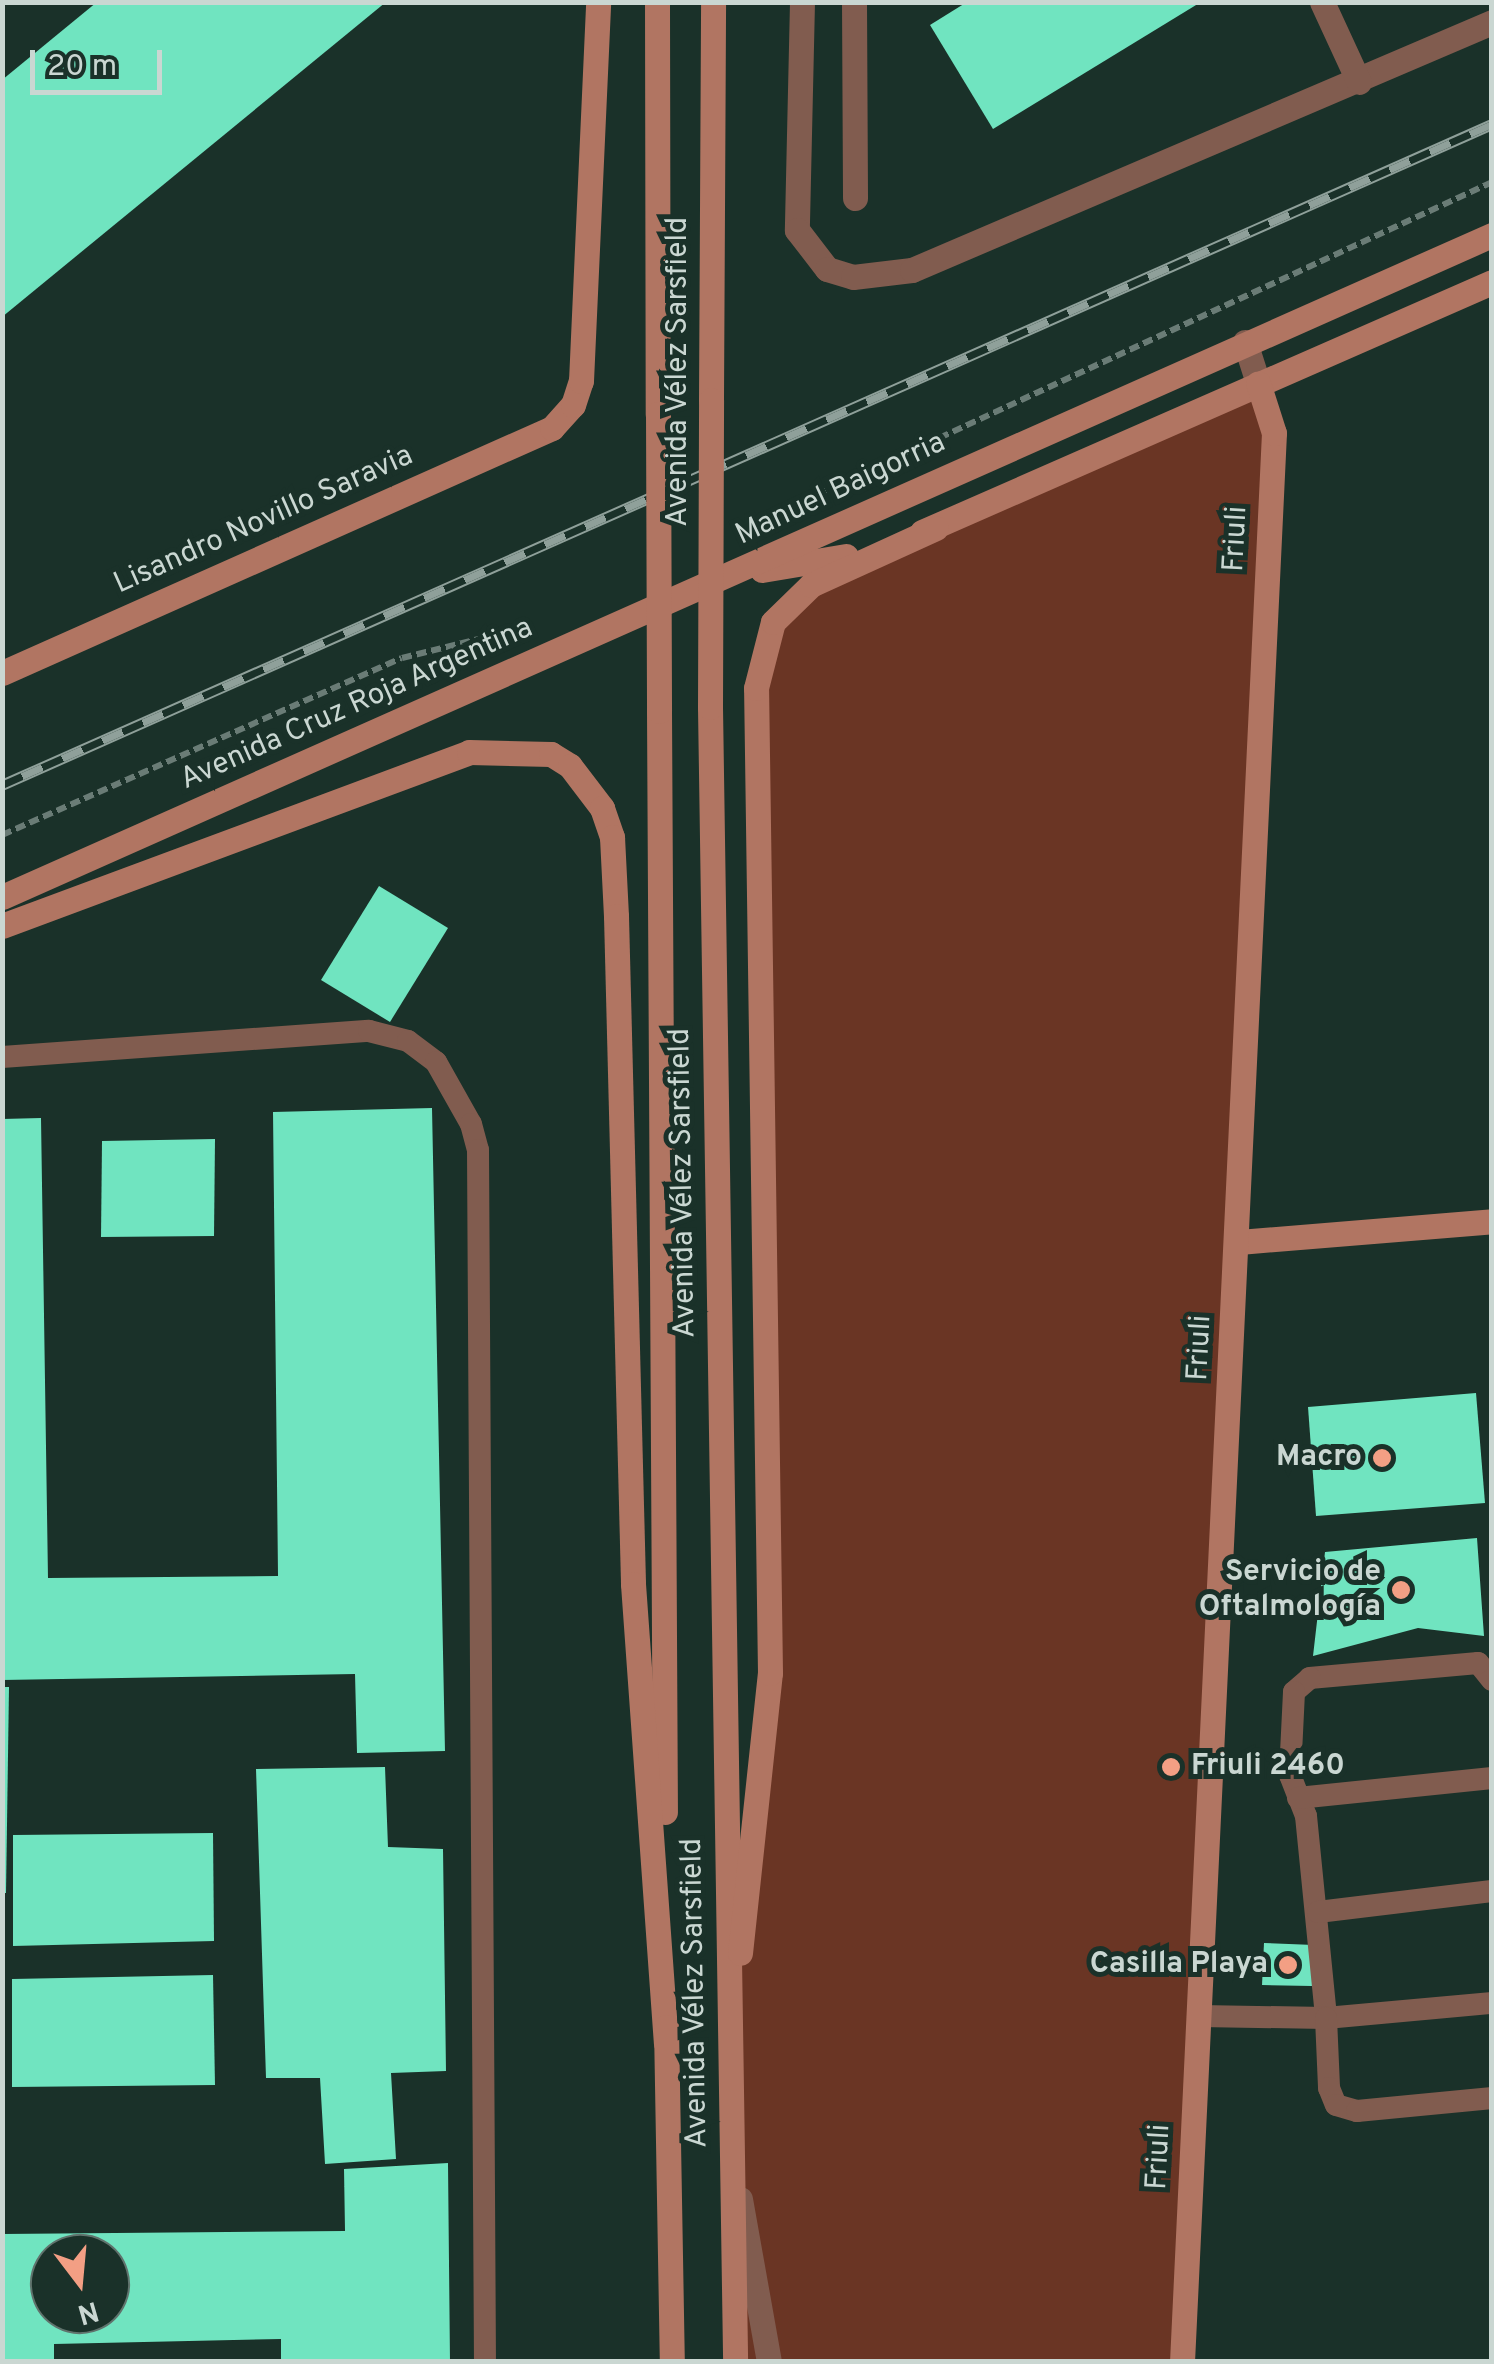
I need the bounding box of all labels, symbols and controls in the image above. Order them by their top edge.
scale bar [35,30,168,92]
text: 20 m [47,49,117,86]
street label: Avenida Vélez Sarsfield [661,216,697,528]
street label: Manuel Baigorria [730,426,952,554]
street label: Lisandro Novillo Saravia [109,439,419,603]
street label: Friuli [1217,505,1257,573]
street label: Avenida Cruz Roja Argentina [175,611,539,799]
street label: Avenida Vélez Sarsfield [663,1027,705,1339]
street label: Friuli [1181,1314,1221,1382]
place label: Macro [1276,1440,1362,1476]
marker: Macro [1371,1447,1393,1469]
place label: Servicio de Oftalmología [1199,1555,1381,1626]
marker: Servicio de Oftalmología [1390,1579,1412,1601]
place label: Friuli 2460 [1191,1749,1345,1785]
marker: Friuli 2460 [1160,1756,1182,1778]
street label: Avenida Vélez Sarsfield [675,1837,717,2149]
place label: Casilla Playa [1090,1947,1268,1983]
marker: Casilla Playa [1277,1954,1299,1976]
street label: Friuli [1140,2123,1180,2191]
north arrow [30,2234,130,2334]
text: N [73,2291,102,2331]

